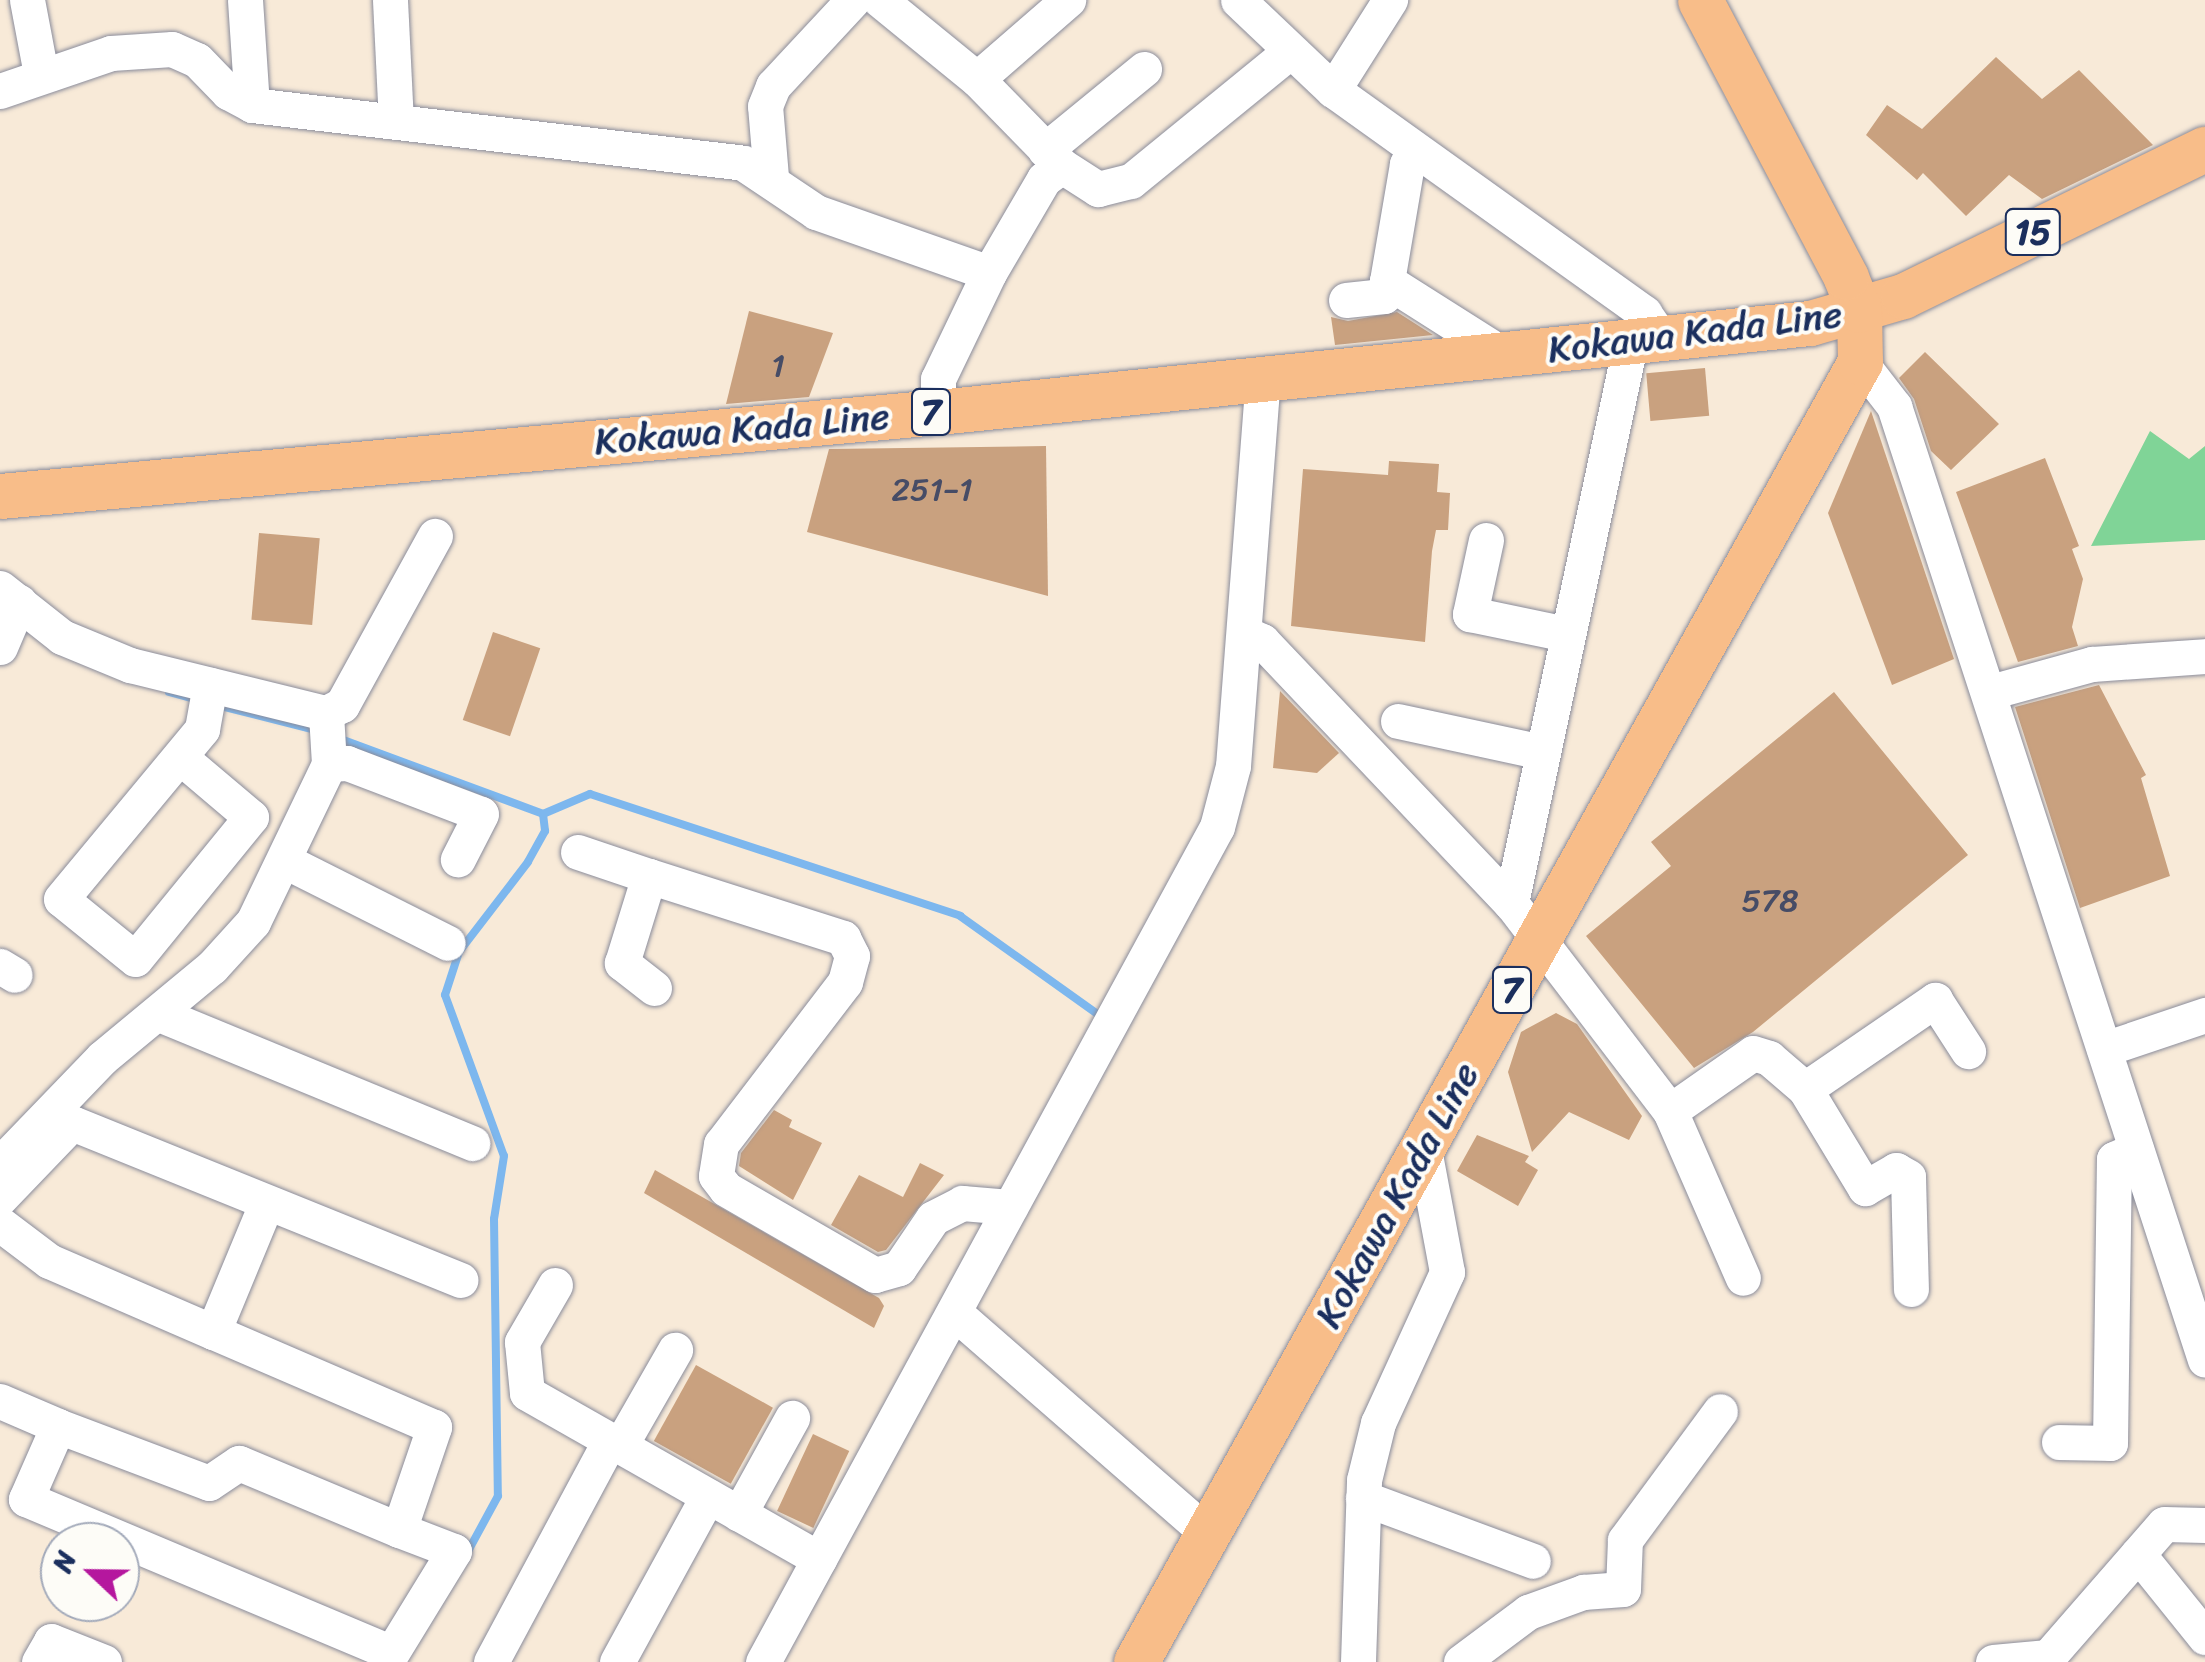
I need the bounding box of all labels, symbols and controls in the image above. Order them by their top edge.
road number: 15 [2003,202,2063,262]
street label: Kokawa Kada Line [1545,291,1845,373]
house number: 1 [771,347,785,385]
road number: 7 [911,382,951,442]
street label: Kokawa Kada Line [593,393,891,465]
house number: 251‐1 [891,471,973,509]
house number: 578 [1741,882,1799,920]
road number: 7 [1492,960,1532,1020]
street label: Kokawa Kada Line [1305,1054,1489,1336]
north arrow [40,1522,140,1622]
text: N [37,1543,90,1579]

